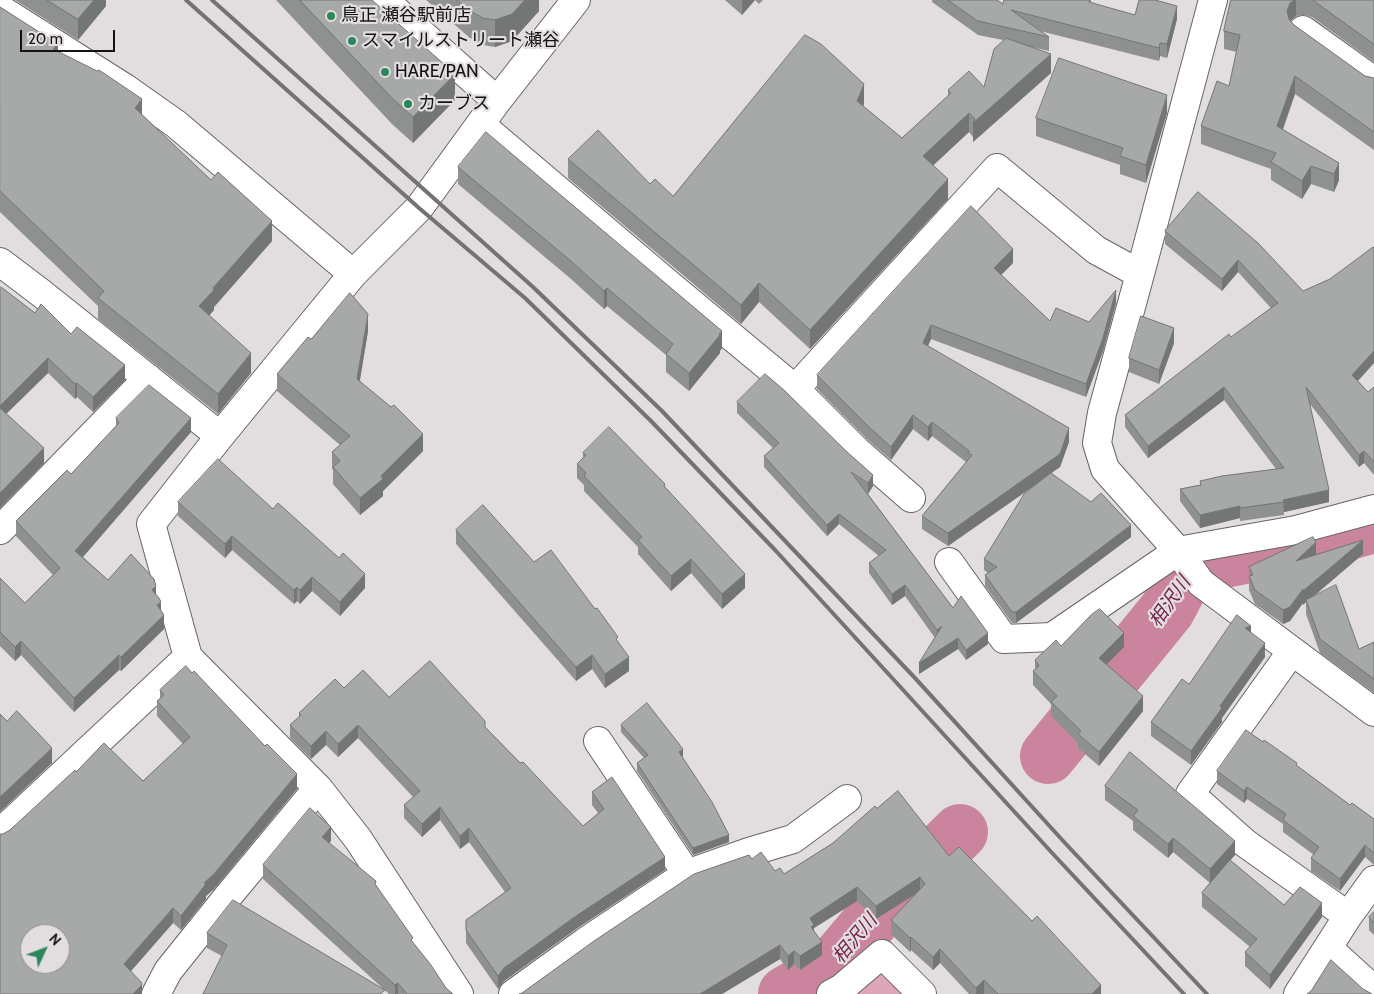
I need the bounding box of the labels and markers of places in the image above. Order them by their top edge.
place label: 鳥正 瀬谷駅前店 [341,5,471,27]
marker: 鳥正 瀬谷駅前店 [325,10,337,22]
place label: スマイルストリート瀬谷 [362,30,560,52]
marker: スマイルストリート瀬谷 [346,35,358,47]
place label: HARE/PAN [395,61,479,83]
marker: HARE/PAN [379,66,391,78]
place label: カーブス [418,93,490,115]
marker: カーブス [402,98,414,110]

